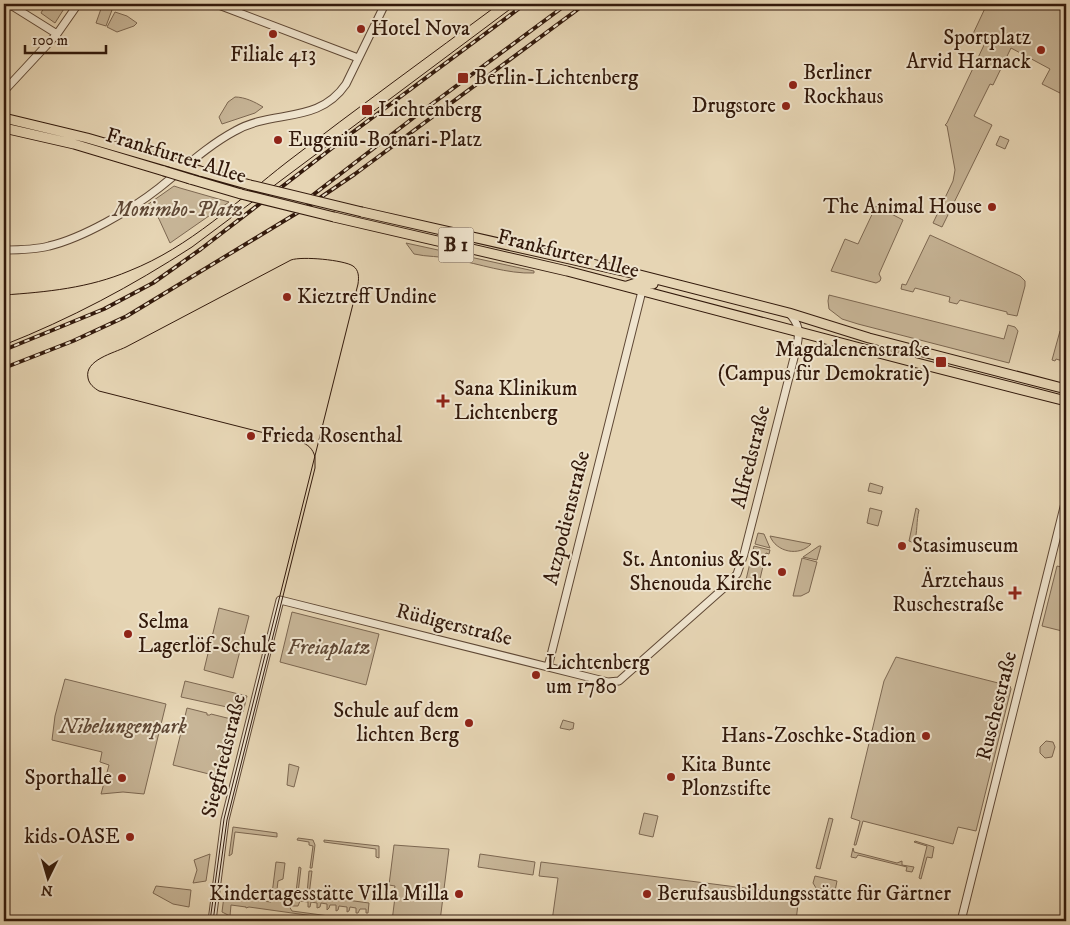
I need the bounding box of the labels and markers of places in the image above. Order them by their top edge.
place label: Hotel Nova [371,16,470,42]
marker: Hotel Nova [355,23,367,35]
place label: Sportplatz Arvid Harnack [906,25,1032,75]
marker: Filiale 413 [267,28,279,40]
place label: Filiale 413 [230,42,316,68]
marker: Sportplatz Arvid Harnack [1035,44,1047,56]
place label: Berliner Rockhaus [803,60,884,110]
place label: Berlin-Lichtenberg [474,65,639,91]
marker: Berlin-Lichtenberg [456,71,470,85]
marker: Berliner Rockhaus [787,79,799,91]
place label: Drugstore [692,93,776,119]
place label: Lichtenberg [378,97,482,123]
marker: Drugstore [780,100,792,112]
marker: Lichtenberg [360,103,374,117]
place label: Eugeniu-Botnari-Platz [288,127,482,153]
marker: Eugeniu-Botnari-Platz [272,134,284,146]
place label: The Animal House [823,194,982,220]
marker: The Animal House [986,201,998,213]
place label: Kieztreff Undine [297,284,437,310]
marker: Kieztreff Undine [281,291,293,303]
place label: Magdalenenstraße (Campus für Demokratie) [718,337,930,387]
marker: Magdalenenstraße (Campus für Demokratie) [934,355,948,369]
place label: Sana Klinikum Lichtenberg [454,376,578,426]
marker: Sana Klinikum Lichtenberg [436,394,450,408]
place label: Frieda Rosenthal [261,423,403,449]
marker: Frieda Rosenthal [245,430,257,442]
place label: Stasimuseum [912,533,1019,559]
marker: Stasimuseum [896,540,908,552]
place label: St. Antonius & St. Shenouda Kirche [622,547,772,597]
marker: St. Antonius & St. Shenouda Kirche [776,566,788,578]
place label: Ärztehaus Ruschestraße [892,567,1004,618]
marker: Ärztehaus Ruschestraße [1008,586,1022,600]
place label: Selma Lagerlöf-Schule [138,609,277,659]
marker: Selma Lagerlöf-Schule [122,628,134,640]
place label: Lichtenberg um 1780 [546,650,650,700]
marker: Lichtenberg um 1780 [530,669,542,681]
place label: Schule auf dem lichten Berg [333,698,460,748]
marker: Schule auf dem lichten Berg [463,717,475,729]
place label: Hans-Zoschke-Stadion [721,723,916,749]
marker: Hans-Zoschke-Stadion [920,730,932,742]
place label: Kita Bunte Plonzstifte [681,752,771,802]
place label: Sporthalle [25,765,112,791]
marker: Kita Bunte Plonzstifte [665,771,677,783]
marker: Sporthalle [116,772,128,784]
place label: kids-OASE [24,824,120,850]
marker: kids-OASE [124,831,136,843]
place label: Kindertagesstätte Villa Milla [209,881,449,907]
place label: Berufsausbildungsstätte für Gärtner [657,881,951,907]
marker: Kindertagesstätte Villa Milla [453,888,465,900]
marker: Berufsausbildungsstätte für Gärtner [641,888,653,900]

